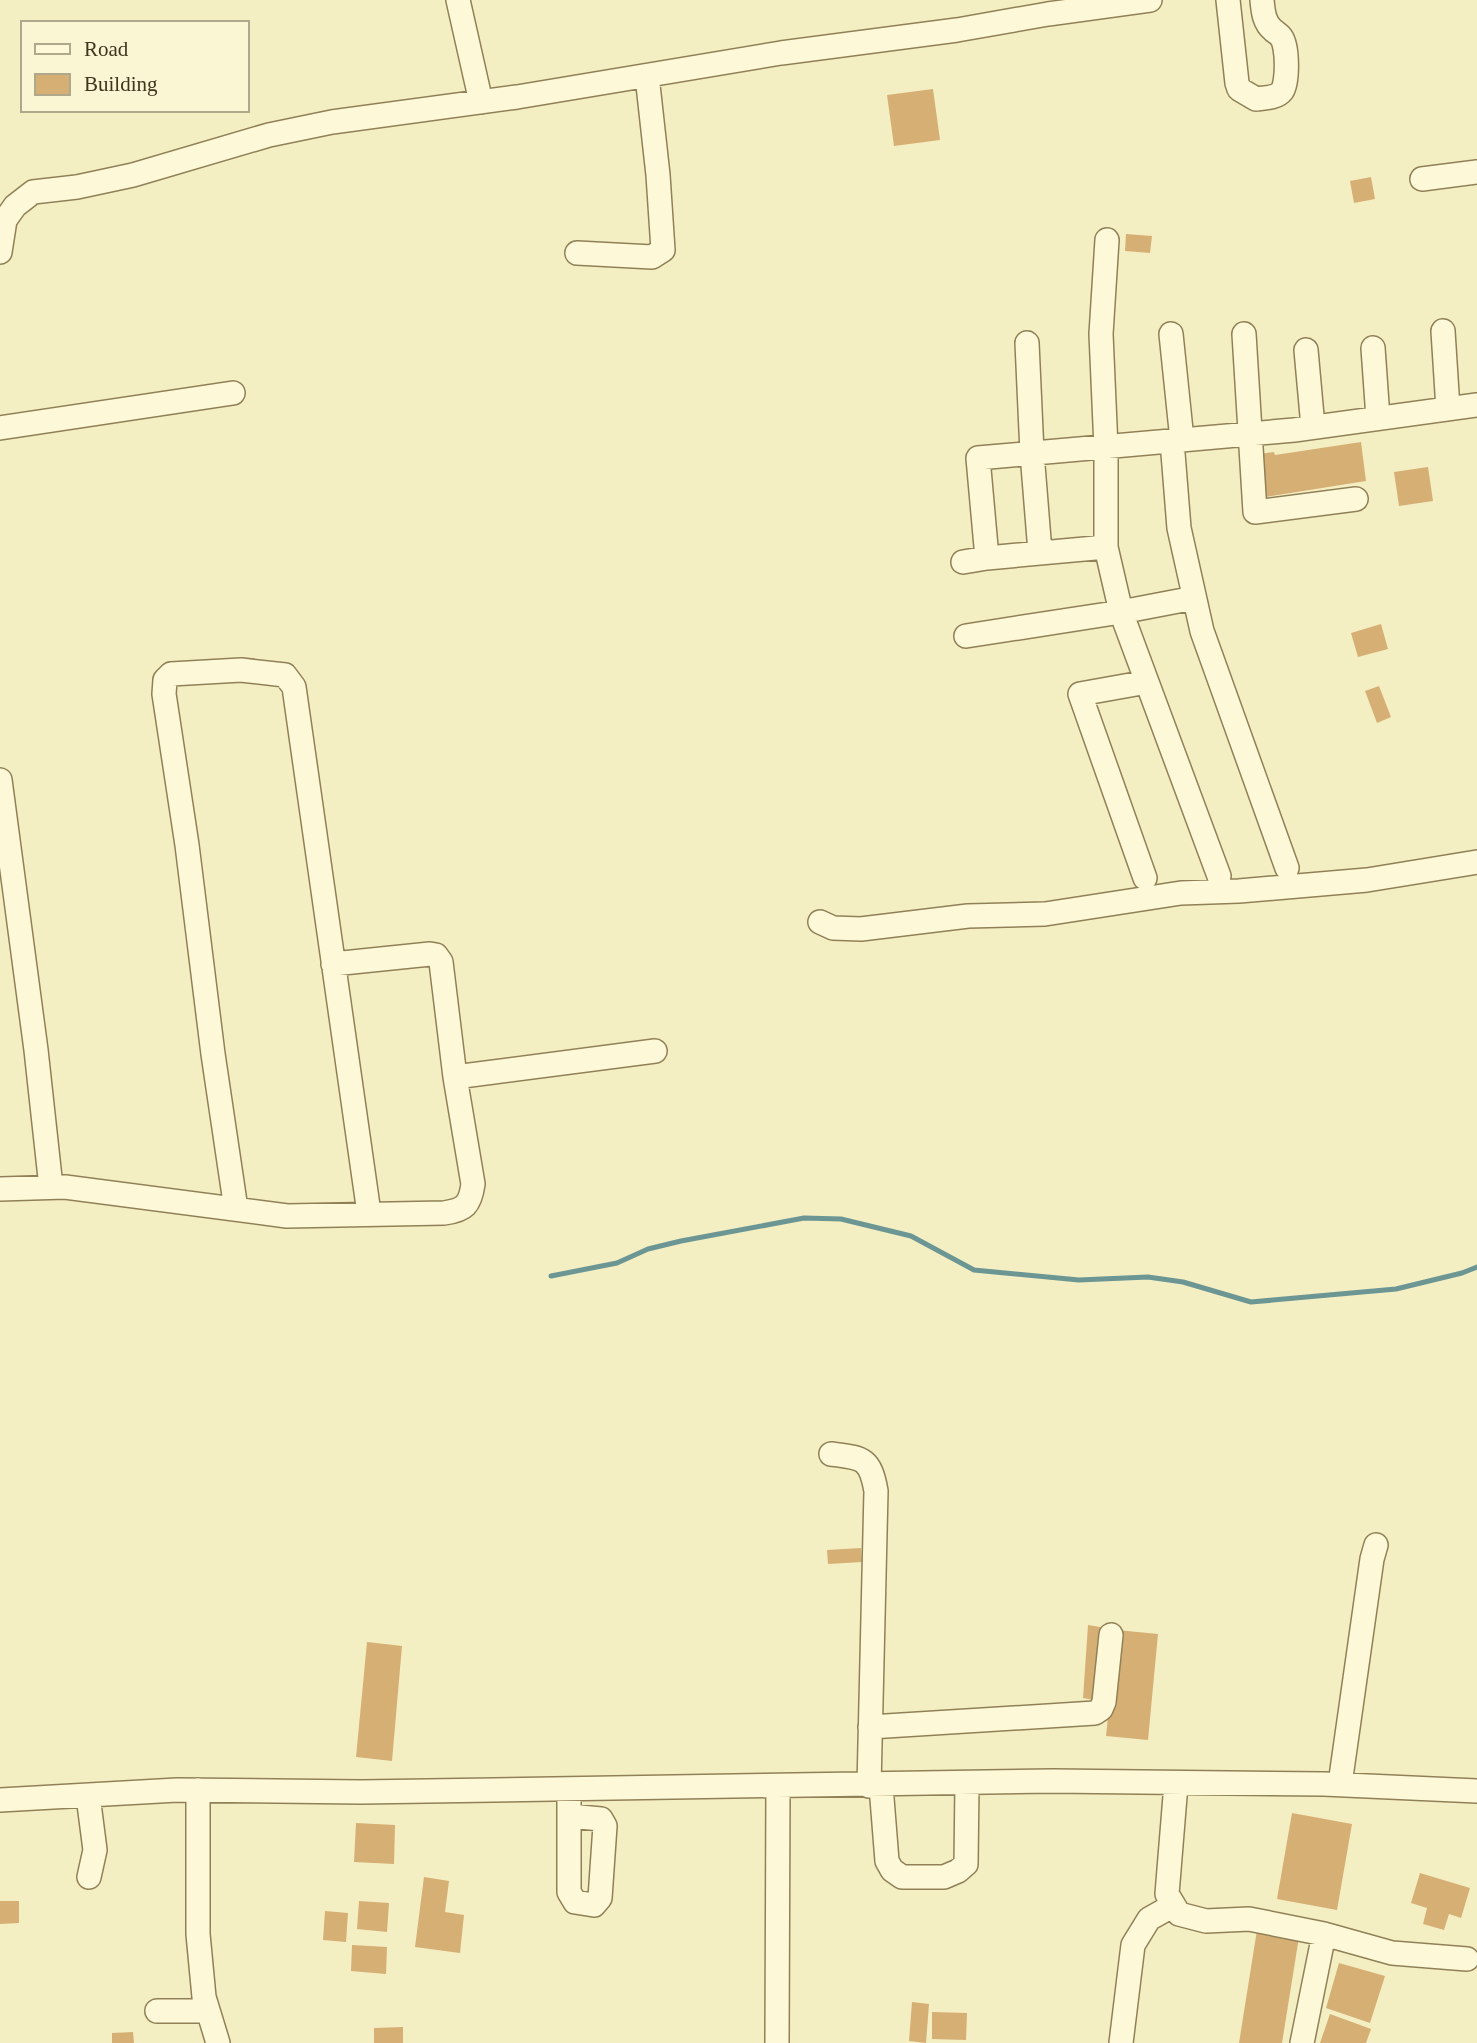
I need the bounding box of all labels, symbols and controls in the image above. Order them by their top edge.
legend [21,21,248,112]
text: Road [84,37,129,61]
text: Building [84,72,158,96]

